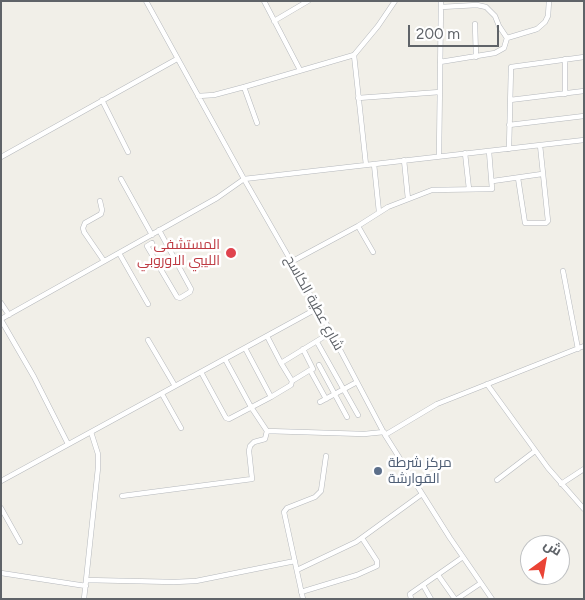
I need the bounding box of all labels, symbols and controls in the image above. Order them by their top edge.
scale bar [410,15,501,47]
text: 200 m [416,25,460,43]
place label: المستشفی الليبي الاوروبي [137,237,220,270]
marker: المستشفی الليبي الاوروبي [224,246,238,260]
street label: شارع عطية الكاسح [281,252,347,354]
place label: مركز شرطة القوارشة [388,455,452,488]
marker: مركز شرطة القوارشة [372,465,384,477]
north arrow [520,535,570,585]
text: ش [541,536,565,560]

